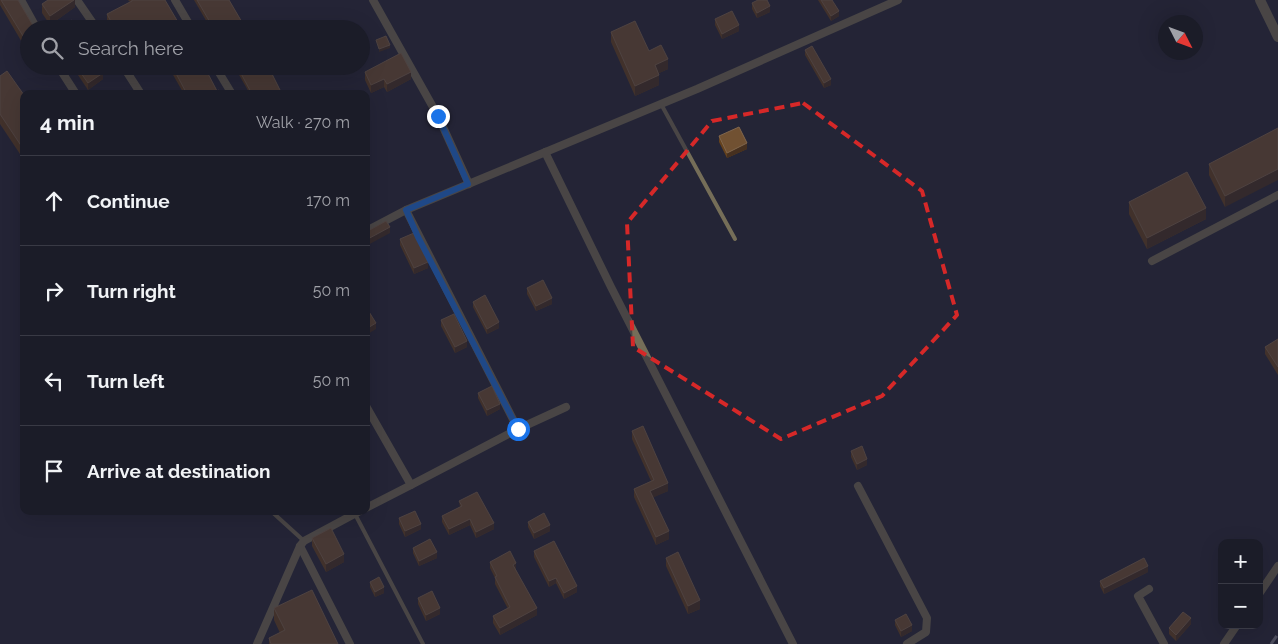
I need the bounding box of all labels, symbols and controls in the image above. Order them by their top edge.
north arrow [1158,15,1203,60]
search box [20,20,370,75]
icon: search [38,34,66,62]
text: Search here [78,37,184,59]
route end [427,105,450,128]
text: 4 min [40,110,95,135]
text: Walk · 270 m [256,113,350,132]
icon: ahead [40,187,68,215]
text: Continue [87,190,170,212]
text: 170 m [306,191,350,210]
icon: right [40,277,68,305]
text: Turn right [87,280,176,302]
text: 50 m [313,281,350,300]
icon: left [40,367,68,395]
text: Turn left [87,370,164,392]
text: 50 m [313,371,350,390]
route start [507,418,530,441]
icon: arrive [40,457,68,485]
text: Arrive at destination [87,460,271,482]
map controls [1218,539,1263,629]
button: + [1218,539,1263,584]
button: − [1218,584,1263,629]

